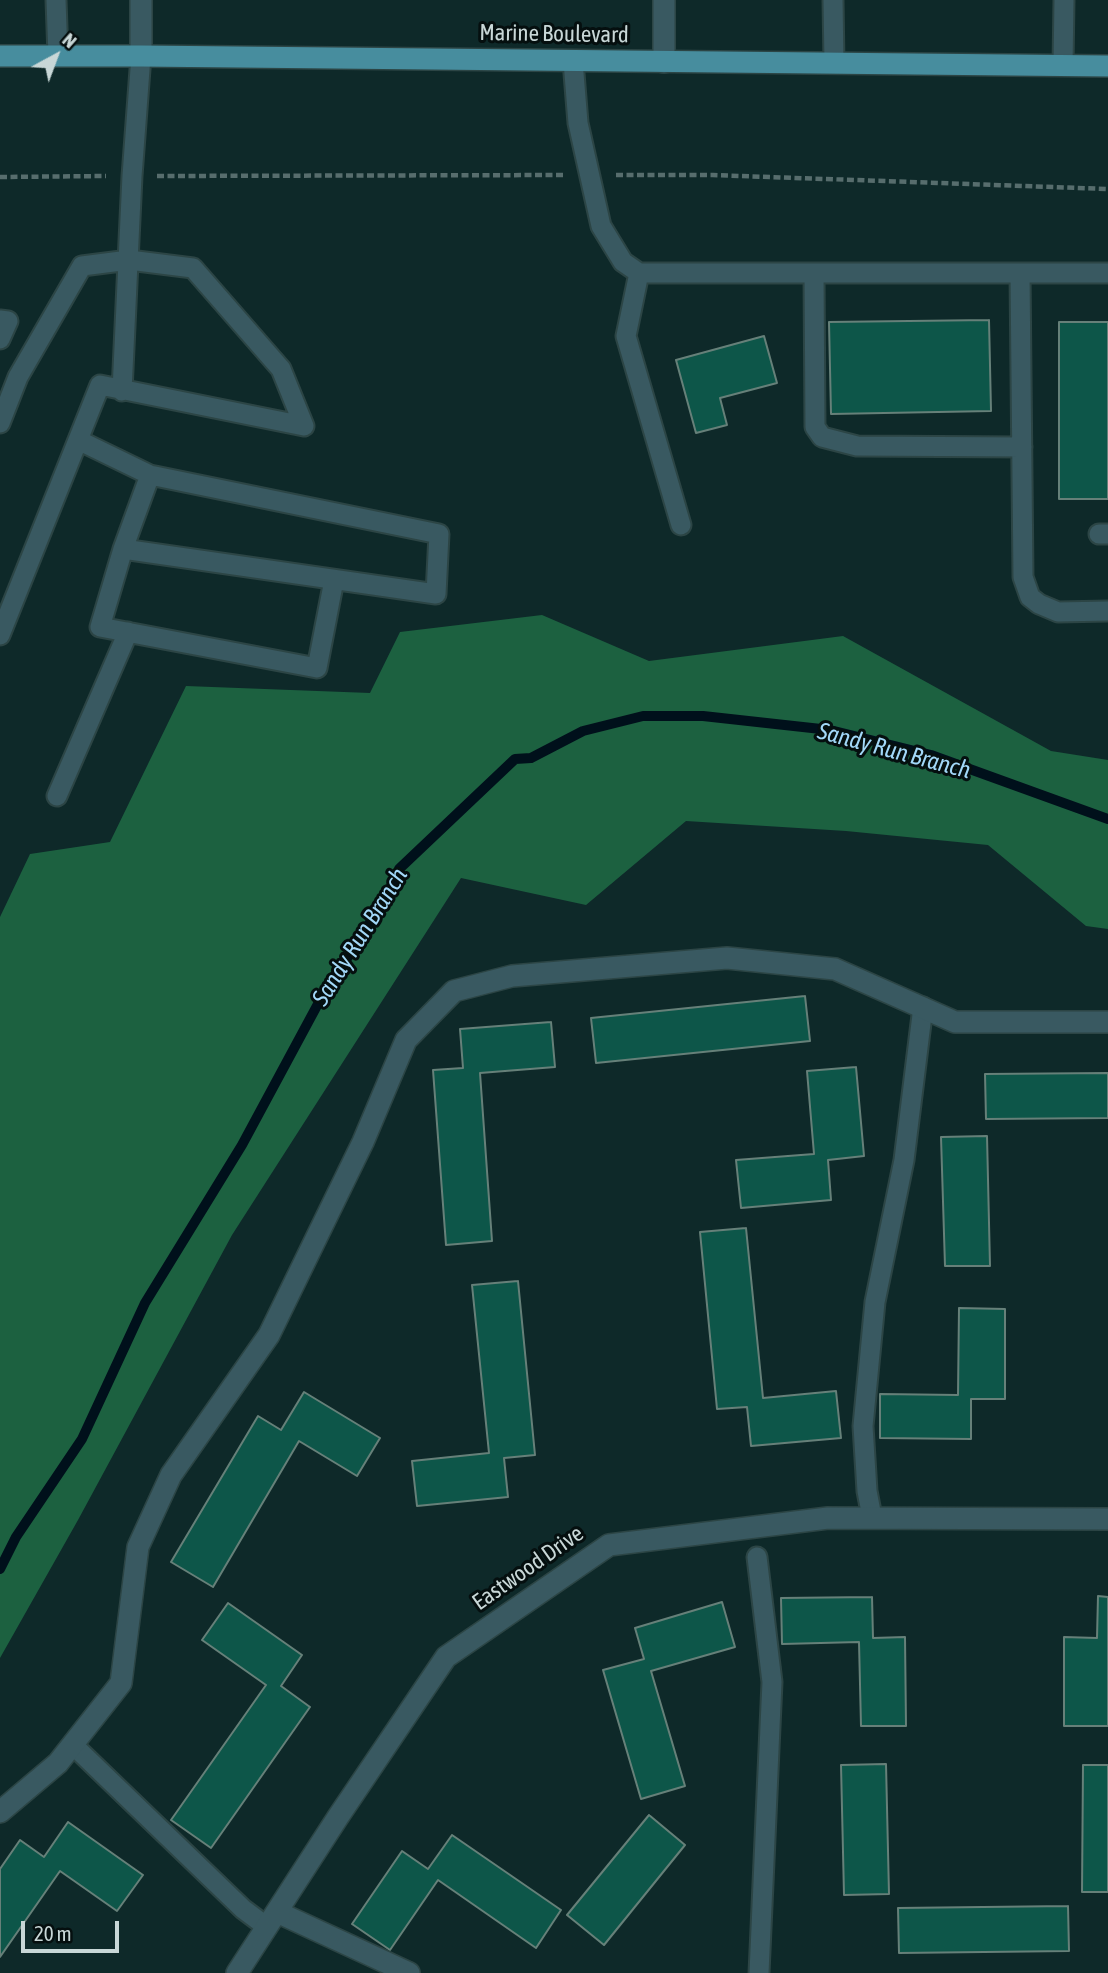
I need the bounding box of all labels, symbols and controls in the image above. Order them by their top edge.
street label: Marine Boulevard [479,19,629,49]
north arrow [21,21,91,91]
text: N [58,28,81,52]
water label: Sandy Run Branch [814,717,974,785]
water label: Sandy Run Branch [306,863,414,1011]
street label: Eastwood Drive [467,1520,589,1616]
scale bar [24,1906,122,1950]
text: 20 m [34,1921,72,1945]

